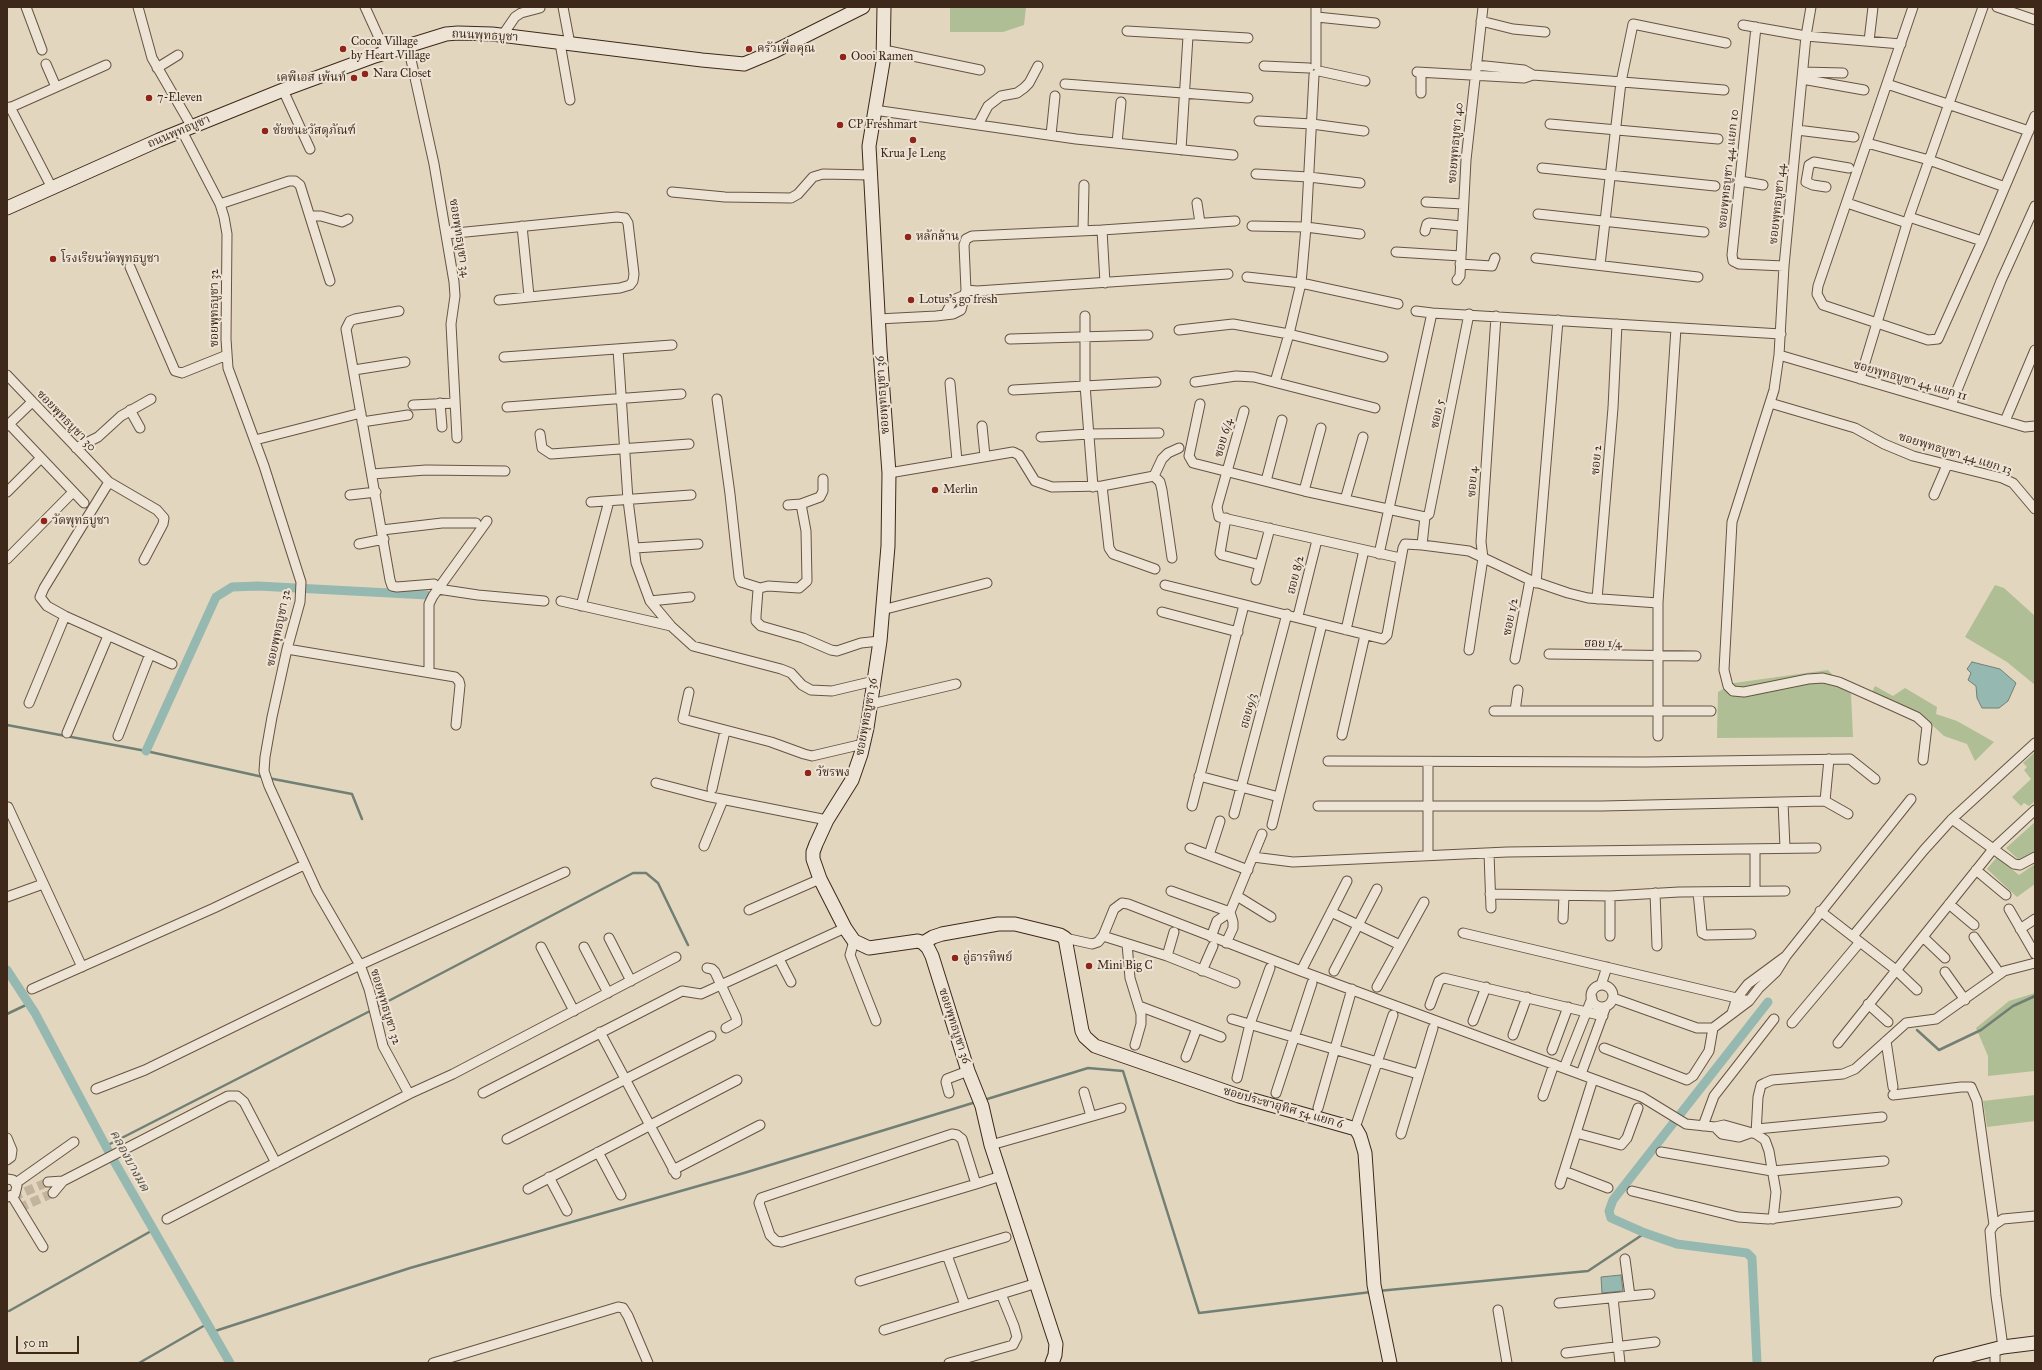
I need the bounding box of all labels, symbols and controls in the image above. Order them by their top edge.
street label: ถนนพุทธบูชา [451,27,519,45]
place label: Cocoa Village by Heart Village [351,35,430,63]
place label: ครัวเพื่อคุณ [757,42,815,56]
marker: Cocoa Village by Heart Village [338,44,348,54]
marker: ครัวเพื่อคุณ [744,44,754,54]
place label: Oooi Ramen [851,50,913,64]
marker: Oooi Ramen [838,52,848,62]
place label: Nara Closet [373,67,431,81]
marker: Nara Closet [360,69,370,79]
place label: เคพีเอส เพ้นท์ [276,71,346,85]
marker: เคพีเอส เพ้นท์ [349,73,359,83]
place label: 7-Eleven [157,91,202,105]
marker: 7-Eleven [144,93,154,103]
street label: ซอยพุทธบูชา 40 [1445,102,1467,184]
street label: ซอยพุทธบูชา 44 แยก 10 [1716,108,1742,230]
street label: ถนนพุทธบูชา [145,112,213,152]
place label: CP Freshmart [848,118,918,132]
marker: CP Freshmart [835,120,845,130]
place label: ชัยชนะวัสดุภัณฑ์ [273,124,356,138]
marker: ชัยชนะวัสดุภัณฑ์ [260,126,270,136]
marker: Krua Je Leng [908,135,918,145]
place label: Krua Je Leng [880,147,946,161]
street label: ซอยพุทธบูชา 44 [1767,163,1789,245]
street label: ซอยพุทธบูชา 34 [446,198,472,278]
place label: หลักล้าน [916,230,959,244]
marker: หลักล้าน [903,232,913,242]
place label: โรงเรียนวัดพุทธบูชา [61,252,160,266]
marker: โรงเรียนวัดพุทธบูชา [48,254,58,264]
street label: ซอยพุทธบูชา 32 [208,269,222,347]
place label: Lotus's go fresh [919,293,998,307]
marker: Lotus's go fresh [906,295,916,305]
street label: ซอยพุทธบูชา 36 [873,355,893,435]
street label: ซอยพุทธบูชา 44 แยก 11 [1851,358,1969,404]
street label: ซอยพุทธบูชา 30 [33,387,99,455]
street label: ซอย 5 [1428,398,1448,430]
street label: ซอย 6/4 [1212,417,1236,459]
street label: ซอยพุทธบูชา 44 แยก 13 [1896,430,2014,478]
street label: ซอย 2 [1589,444,1605,476]
street label: ซอย 4 [1465,466,1481,498]
place label: Merlin [943,483,978,497]
marker: Merlin [930,485,940,495]
place label: วัดพุทธบูชา [52,514,110,528]
marker: วัดพุทธบูชา [39,516,49,526]
street label: ฮอย 8/2 [1284,554,1308,596]
street label: ซอยพุทธบูชา 32 [264,588,294,668]
street label: ซอย 1/2 [1500,597,1522,637]
street label: ฮอย 1/4 [1584,636,1622,652]
street label: ซอยพุทธบูชา 36 [853,677,881,757]
street label: ฮอย9/3 [1238,692,1260,730]
place label: วัชรพง [816,766,850,780]
marker: วัชรพง [803,768,813,778]
place label: อู่ธารทิพย์ [963,951,1012,965]
marker: อู่ธารทิพย์ [950,953,960,963]
place label: Mini Big C [1097,959,1153,973]
marker: Mini Big C [1084,961,1094,971]
street label: ซอยพุทธบูชา 32 [367,967,403,1047]
street label: ซอยพุทธบูชา 36 [935,986,973,1066]
street label: ซอยประชาอุทิศ 54 แยก 6 [1221,1084,1345,1132]
water label: คลองบางมด [106,1128,152,1194]
scale bar [18,1328,81,1354]
text: 50 m [23,1336,48,1350]

